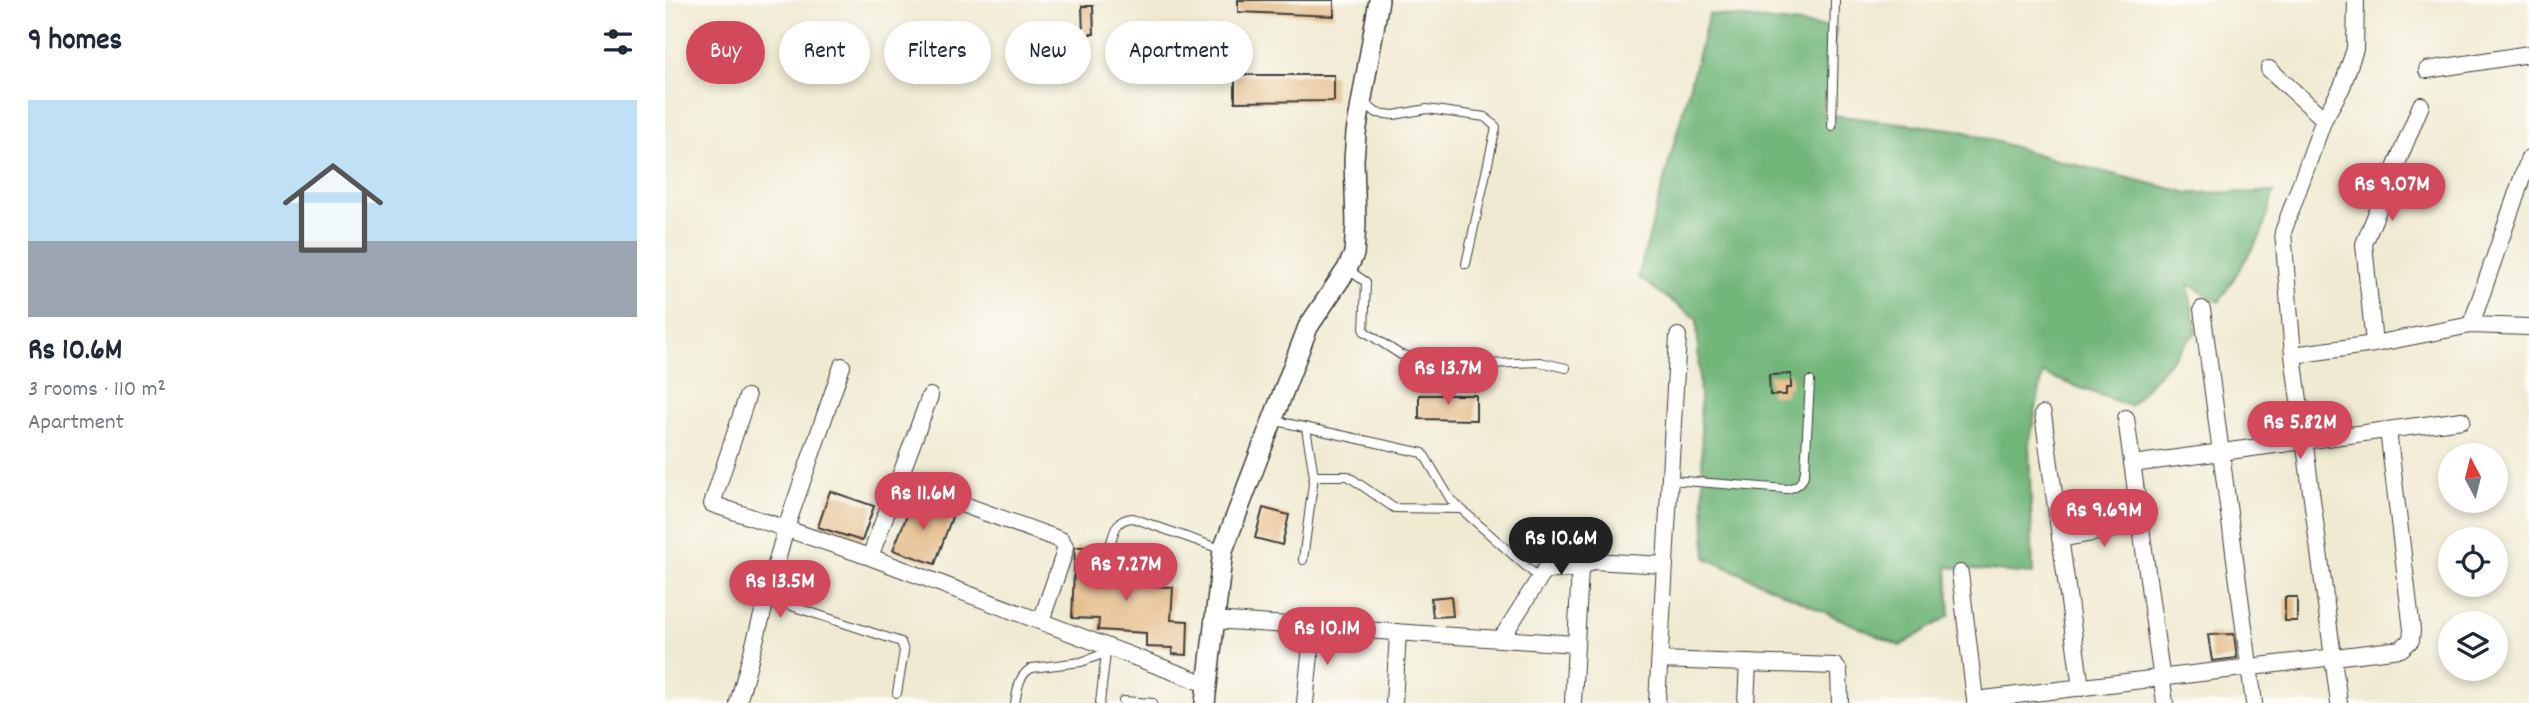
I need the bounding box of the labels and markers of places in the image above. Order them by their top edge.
pin: Rs 9.07M [2320,164,2464,223]
pin: Rs 13.7M [1376,348,1520,407]
pin: Rs 5.82M [2228,402,2372,461]
pin: Rs 11.6M [851,472,995,532]
pin: Rs 9.69M [2032,490,2176,549]
pin: Rs 10.6M [1489,518,1633,577]
pin: Rs 7.27M [1054,544,1198,603]
pin: Rs 13.5M [708,560,852,620]
pin: Rs 10.1M [1255,608,1399,667]

